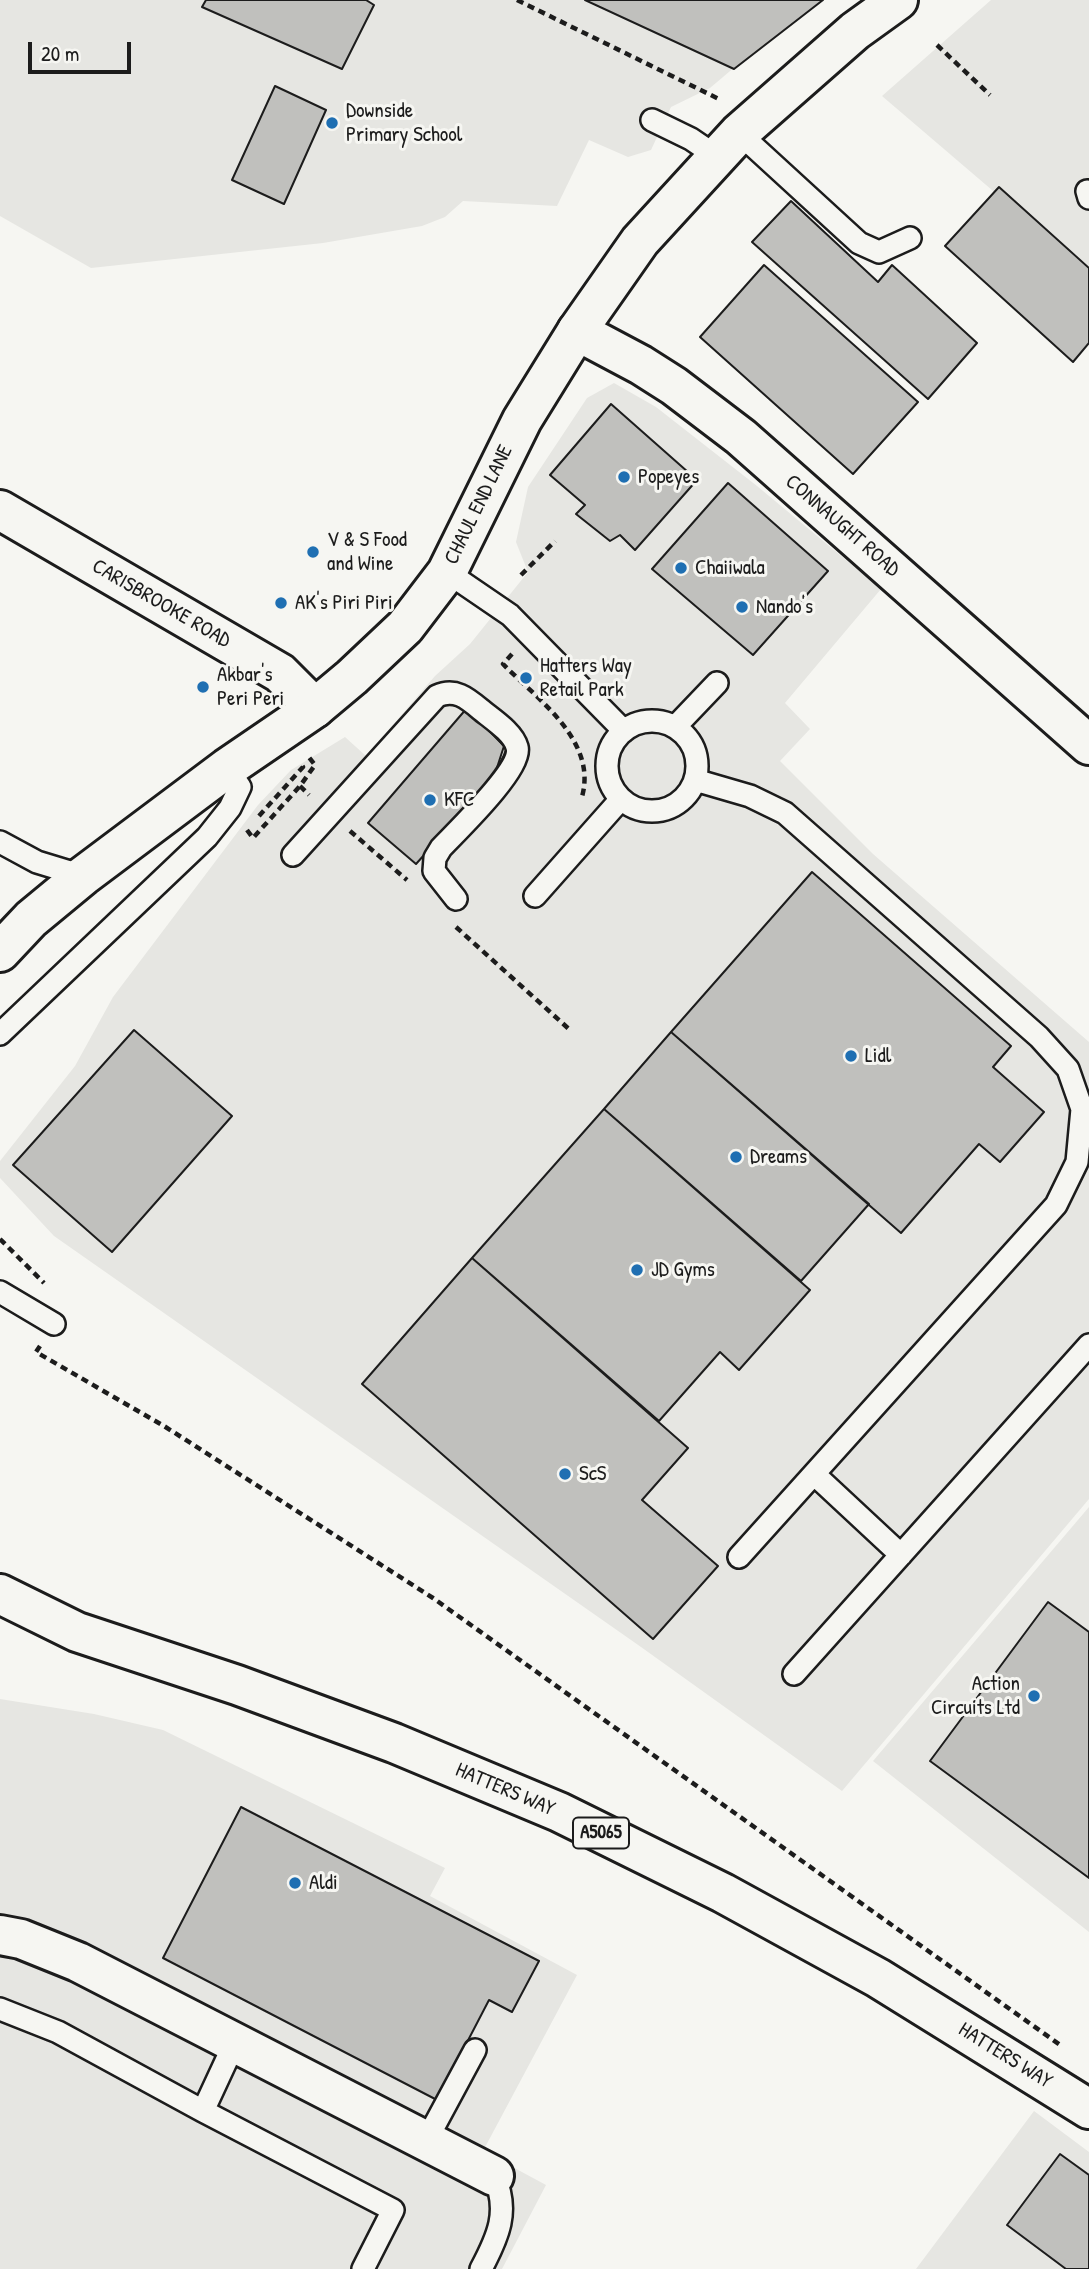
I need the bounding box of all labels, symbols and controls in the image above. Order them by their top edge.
scale bar [32,28,135,72]
text: 20 m [41,39,79,68]
place label: Downside Primary School [346,98,462,148]
marker: Downside Primary School [324,115,340,131]
street label: CHAUL END LANE [439,441,519,569]
place label: Popeyes [638,464,699,490]
marker: Popeyes [616,469,632,485]
street label: CONNAUGHT ROAD [780,469,904,583]
place label: V & S Food and Wine [327,527,407,577]
marker: V & S Food and Wine [305,544,321,560]
street label: CARISBROOKE ROAD [87,554,235,654]
place label: Chaiiwala [695,555,765,581]
marker: Chaiiwala [673,560,689,576]
place label: AK's Piri Piri [295,590,393,616]
place label: Nando's [756,594,813,620]
marker: AK's Piri Piri [273,595,289,611]
marker: Nando's [734,599,750,615]
place label: Hatters Way Retail Park [540,653,632,703]
place label: Akbar's Peri Peri [217,662,284,712]
marker: Hatters Way Retail Park [518,670,534,686]
marker: Akbar's Peri Peri [195,679,211,695]
place label: KFC [444,787,474,813]
marker: KFC [422,792,438,808]
place label: Lidl [865,1043,891,1069]
marker: Lidl [843,1048,859,1064]
place label: Dreams [750,1144,807,1170]
marker: Dreams [728,1149,744,1165]
place label: JD Gyms [651,1257,715,1283]
marker: JD Gyms [629,1262,645,1278]
place label: ScS [579,1461,606,1487]
marker: ScS [557,1466,573,1482]
place label: Action Circuits Ltd [931,1671,1020,1721]
marker: Action Circuits Ltd [1026,1688,1042,1704]
street label: HATTERS WAY [452,1758,558,1822]
road number: A5065 [573,1817,629,1848]
place label: Aldi [309,1870,338,1896]
marker: Aldi [287,1875,303,1891]
street label: HATTERS WAY [954,2017,1056,2095]

